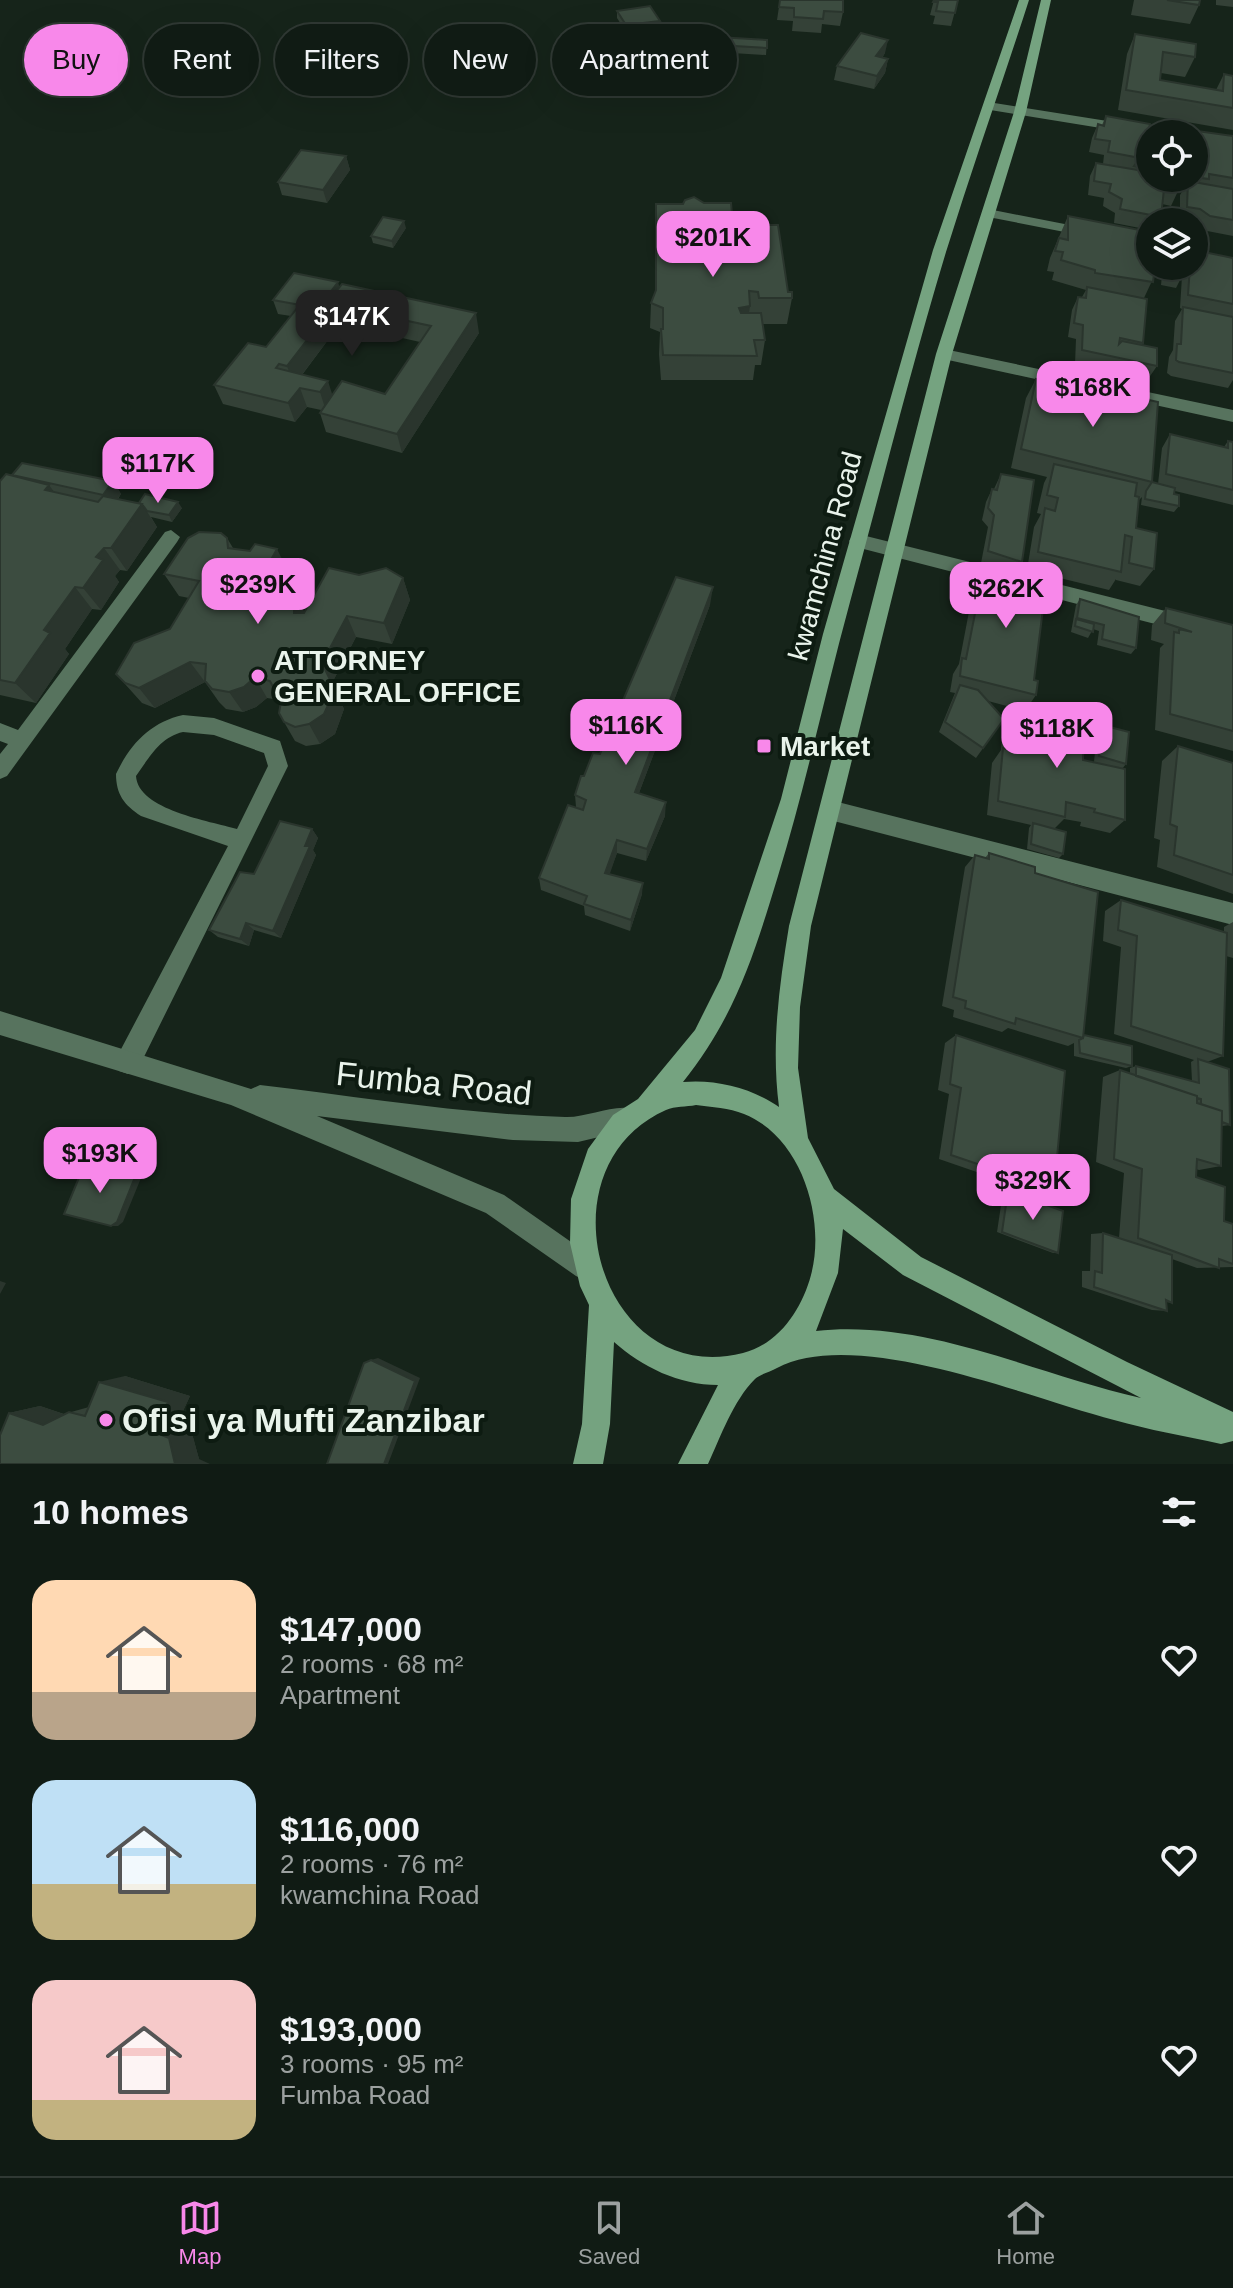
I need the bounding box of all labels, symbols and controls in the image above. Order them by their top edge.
chip: Buy [24,24,128,96]
chip: Rent [144,24,259,96]
chip: Filters [275,24,408,96]
chip: New [424,24,536,96]
chip: Apartment [552,24,737,96]
map controls [1136,120,1208,280]
button: locate [1136,120,1208,192]
button: layers [1136,208,1208,280]
pin: $201K [657,211,769,279]
text: $201K [675,222,751,252]
pin: $147K [296,290,408,358]
text: $147K [314,301,390,331]
pin: $168K [1037,361,1149,429]
text: $168K [1055,372,1131,402]
pin: $117K [102,437,214,505]
text: $117K [120,448,196,478]
street label: kwamchina Road [782,448,868,664]
pin: $239K [202,558,314,626]
pin: $262K [950,562,1062,630]
text: $239K [220,569,296,599]
text: $262K [968,573,1044,603]
place label: ATTORNEY GENERAL OFFICE [274,645,521,708]
marker: ATTORNEY GENERAL OFFICE [249,667,267,685]
pin: $116K [570,699,682,767]
pin: $118K [1001,702,1113,770]
text: $116K [588,710,664,740]
text: $118K [1019,713,1095,743]
place label: Market [780,731,870,762]
marker: Market [755,737,773,755]
street label: Fumba Road [334,1054,534,1112]
pin: $193K [44,1127,156,1195]
text: $193K [62,1138,138,1168]
pin: $329K [977,1154,1089,1222]
text: $329K [995,1165,1071,1195]
place label: Ofisi ya Mufti Zanzibar [122,1401,485,1439]
marker: Ofisi ya Mufti Zanzibar [97,1411,115,1429]
icon: filters [1157,1490,1201,1534]
text: 10 homes [32,1493,189,1531]
text: $147,000 [280,1610,422,1648]
icon: home [96,1612,192,1708]
icon: heart [1157,1638,1201,1682]
text: 2 rooms · 68 m² [280,1649,464,1679]
text: Apartment [280,1680,400,1710]
text: $116,000 [280,1810,420,1848]
icon: home [96,1812,192,1908]
icon: heart [1157,1838,1201,1882]
text: 2 rooms · 76 m² [280,1849,464,1879]
text: kwamchina Road [280,1880,479,1910]
text: $193,000 [280,2010,422,2048]
icon: home [96,2012,192,2108]
icon: heart [1157,2038,1201,2082]
text: 3 rooms · 95 m² [280,2049,464,2079]
text: Fumba Road [280,2080,430,2110]
tab: Map [178,2196,222,2270]
tab: Saved [578,2196,640,2270]
tab: Home [996,2196,1055,2270]

